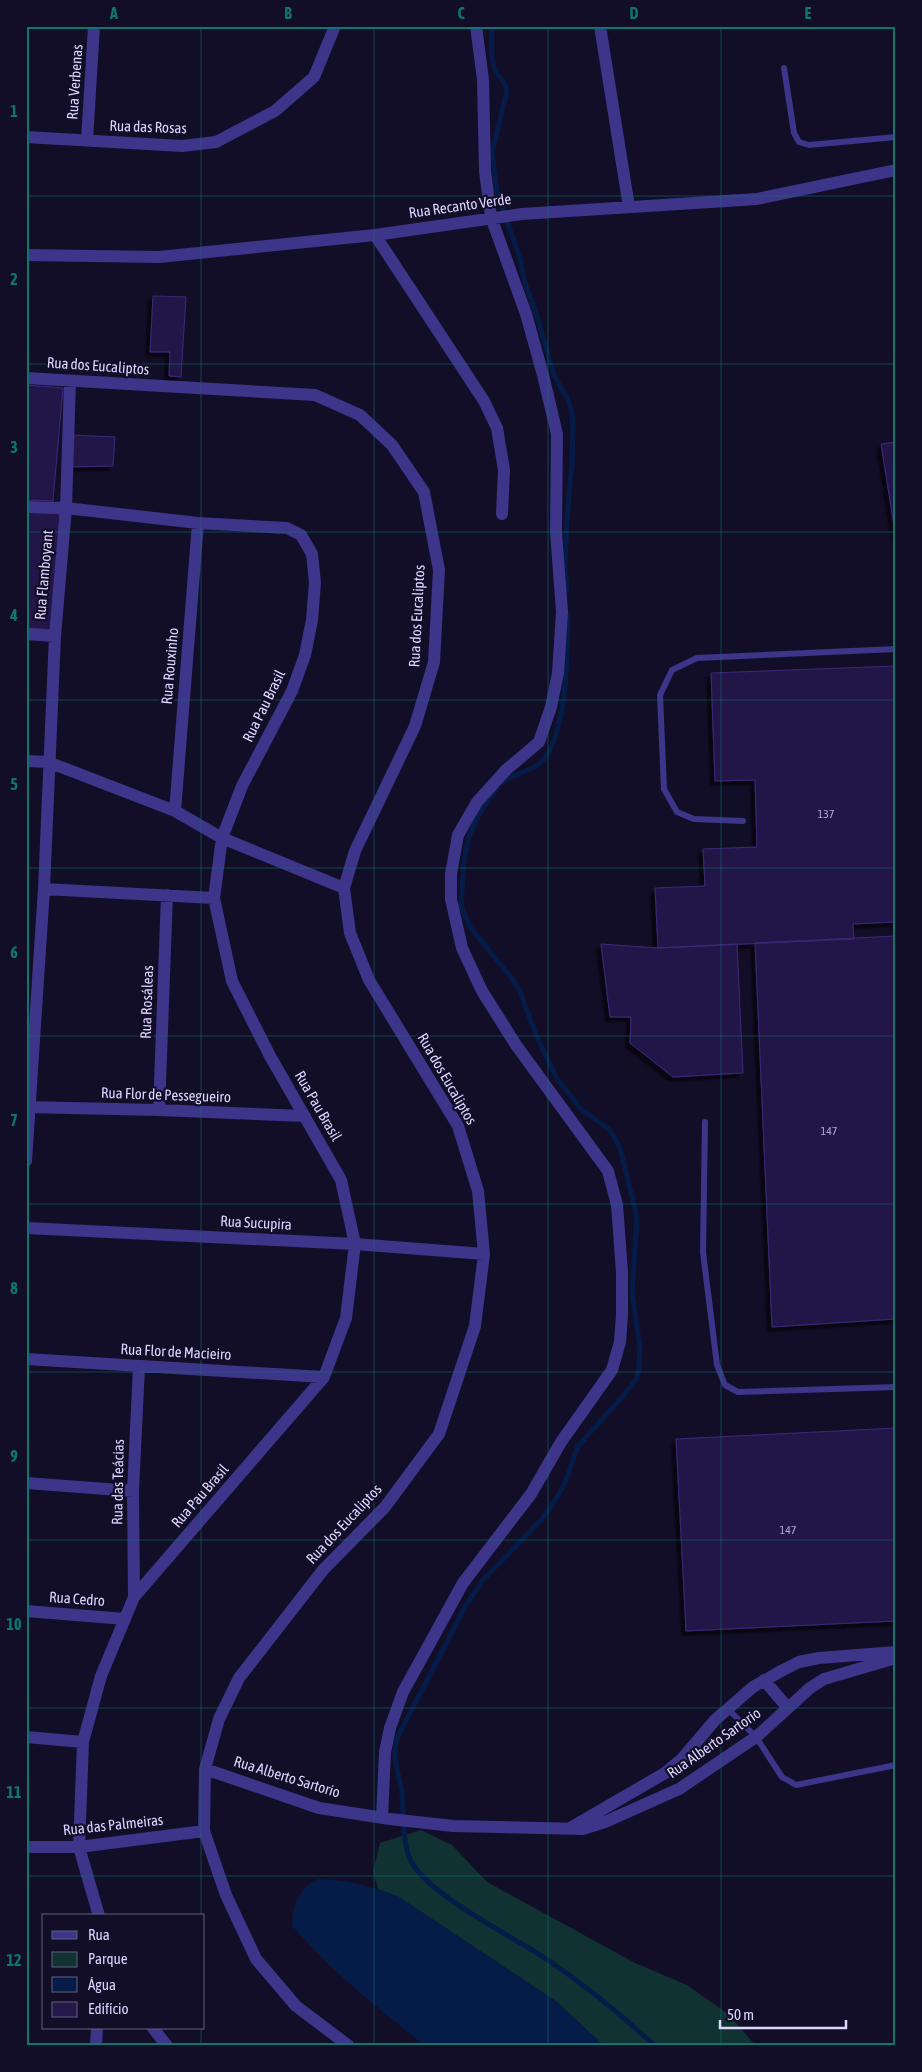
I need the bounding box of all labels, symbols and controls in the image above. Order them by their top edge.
text: A [109,4,118,22]
text: B [284,4,292,22]
text: C [457,4,465,22]
text: D [630,4,639,22]
text: E [805,4,812,22]
street label: Rua Verbenas [63,44,86,120]
text: 1 [10,102,18,120]
street label: Rua das Rosas [109,117,187,136]
street label: Rua Recanto Verde [408,190,512,221]
text: 2 [10,270,18,288]
street label: Rua dos Eucaliptos [46,353,150,378]
text: 3 [10,438,18,456]
street label: Rua Flamboyant [31,529,56,621]
street label: Rua dos Eucaliptos [405,564,428,668]
text: 4 [9,606,18,624]
street label: Rua Rouxinho [158,627,181,705]
street label: Rua Pau Brasil [239,667,288,745]
text: 5 [10,775,18,793]
house number: 137 [818,807,835,821]
text: 6 [10,943,18,961]
street label: Rua Rosáleas [137,965,156,1039]
street label: Rua dos Eucaliptos [414,1030,480,1127]
street label: Rua Pau Brasil [292,1068,345,1144]
street label: Rua Flor de Pessegueiro [101,1084,231,1105]
text: 7 [10,1111,18,1129]
house number: 147 [821,1124,838,1138]
street label: Rua Sucupira [220,1212,292,1233]
text: 8 [10,1279,18,1297]
street label: Rua Flor de Macieiro [120,1340,232,1363]
street label: Rua das Teácias [108,1439,127,1525]
text: 9 [10,1447,18,1465]
street label: Rua Pau Brasil [168,1461,232,1531]
street label: Rua dos Eucaliptos [302,1480,385,1567]
house number: 147 [780,1523,797,1537]
street label: Rua Cedro [49,1588,105,1609]
text: 10 [6,1615,22,1633]
street label: Rua Alberto Sartorio [664,1704,764,1781]
street label: Rua Alberto Sartorio [232,1752,342,1801]
text: 11 [6,1783,22,1801]
street label: Rua das Palmeiras [62,1811,164,1838]
legend [42,1914,205,2030]
text: Rua [88,1926,110,1943]
text: Parque [88,1950,128,1967]
text: 12 [6,1951,22,1969]
text: Água [88,1976,116,1993]
scale bar [720,1997,846,2029]
text: Edifício [88,2000,129,2017]
text: 50 m [727,2006,754,2023]

